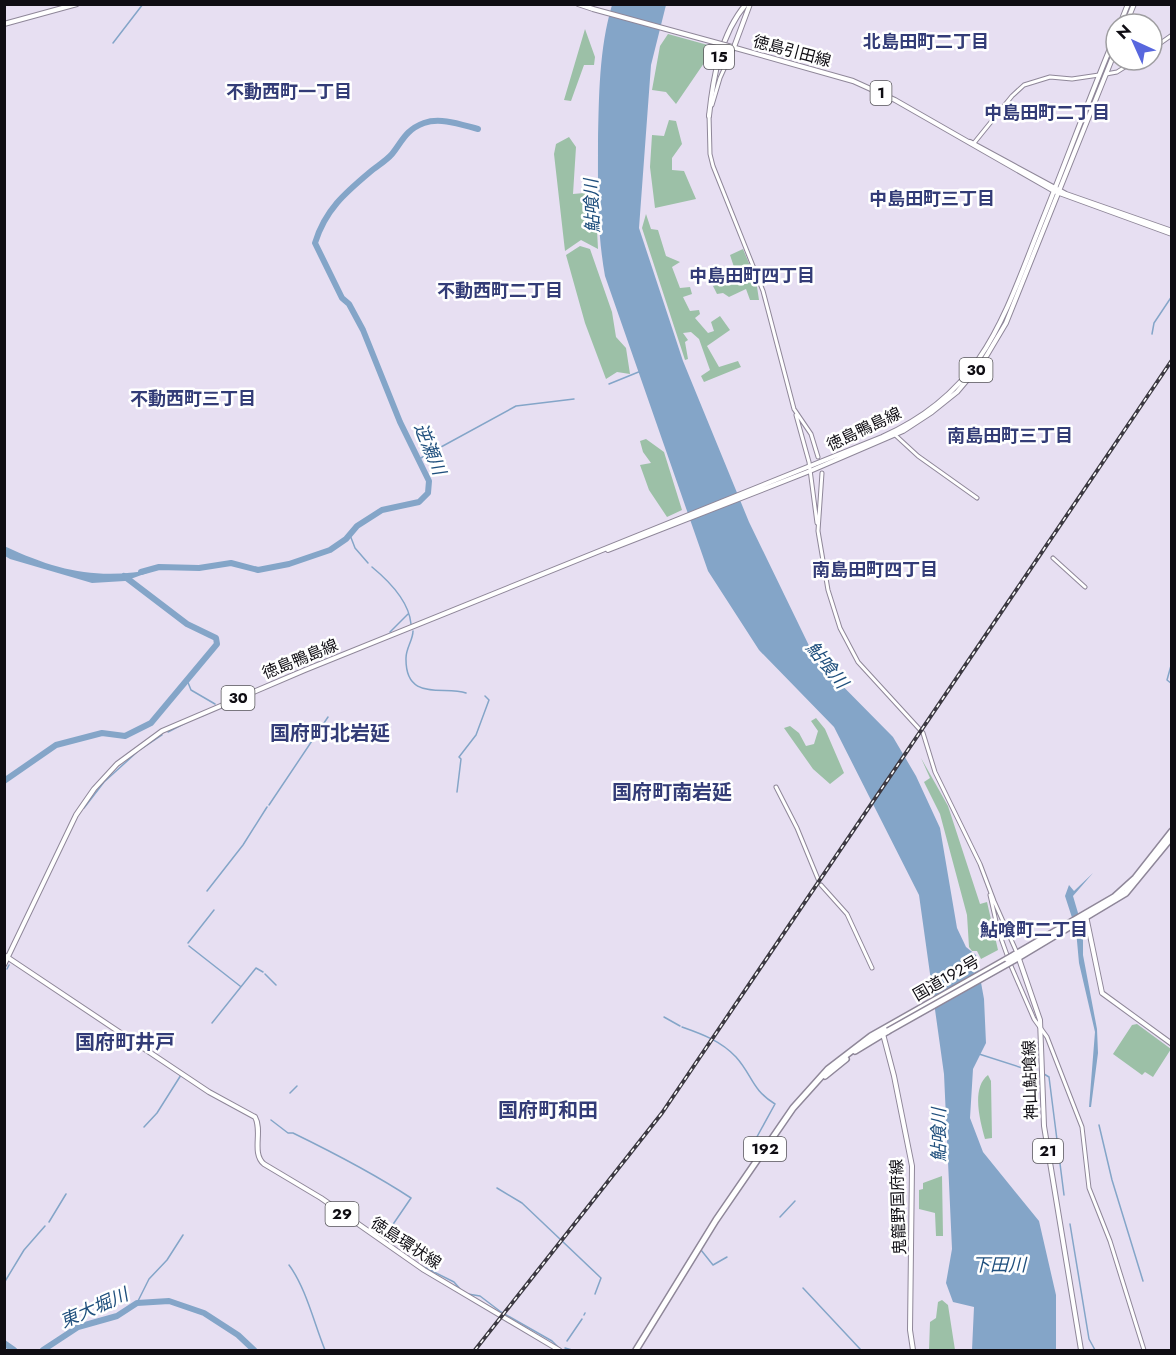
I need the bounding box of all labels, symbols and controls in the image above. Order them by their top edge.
north arrow [1104,12,1164,72]
text: N [1111,19,1136,44]
district label: 北島田町二丁目 [863,29,989,55]
street label: 徳島引田線 [750,30,834,72]
road number: 15 [704,45,734,69]
district label: 不動西町一丁目 [226,79,352,105]
road number: 1 [870,81,892,105]
district label: 中島田町二丁目 [984,100,1110,126]
water label: 鮎喰川 [578,177,606,233]
district label: 中島田町三丁目 [869,186,995,212]
district label: 中島田町四丁目 [689,263,815,289]
district label: 不動西町二丁目 [437,278,563,304]
road number: 30 [960,358,992,382]
district label: 不動西町三丁目 [130,386,256,412]
street label: 徳島鴨島線 [823,402,905,456]
water label: 逆瀬川 [408,419,453,481]
district label: 南島田町三丁目 [947,423,1073,449]
district label: 南島田町四丁目 [812,557,938,583]
street label: 徳島鴨島線 [259,633,341,685]
water label: 鮎喰川 [800,636,855,696]
road number: 30 [222,686,254,710]
district label: 国府町北岩延 [270,719,390,748]
district label: 国府町南岩延 [612,778,732,807]
district label: 鮎喰町二丁目 [980,917,1088,943]
street label: 国道192号 [908,950,984,1006]
district label: 国府町井戸 [75,1028,175,1057]
street label: 神山鮎喰線 [1017,1040,1043,1120]
district label: 国府町和田 [498,1096,598,1125]
water label: 鮎喰川 [926,1106,952,1162]
road number: 192 [744,1137,786,1161]
road number: 21 [1033,1139,1063,1163]
street label: 鬼籠野国府線 [885,1159,911,1255]
road number: 29 [326,1202,358,1226]
street label: 徳島環状線 [366,1212,446,1274]
water label: 下田川 [972,1252,1028,1278]
water label: 東大堀川 [56,1281,134,1335]

